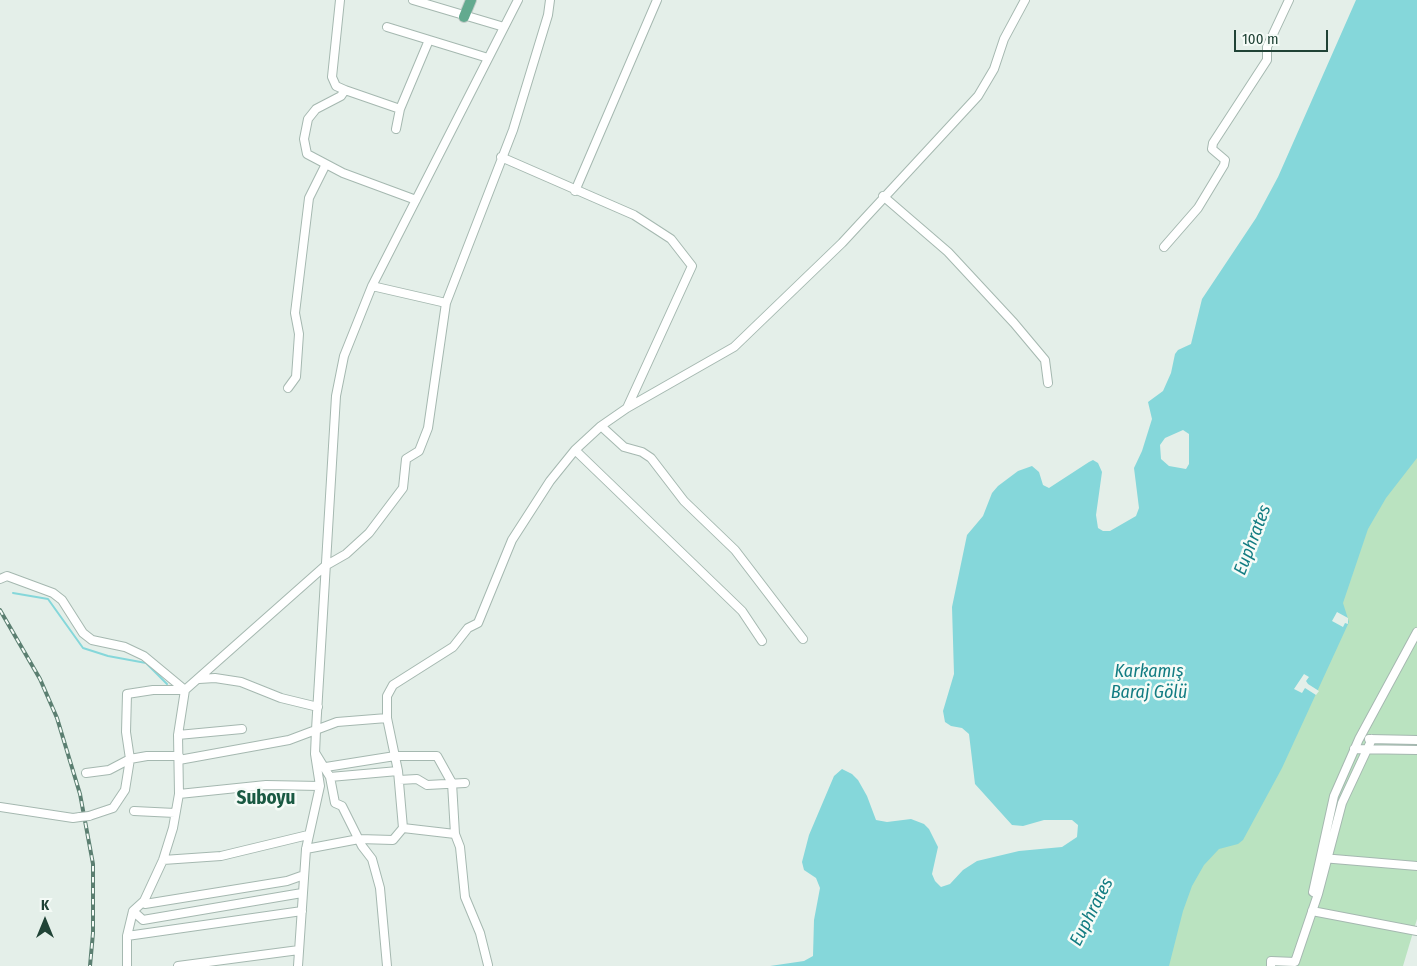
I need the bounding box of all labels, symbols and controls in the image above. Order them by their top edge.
scale bar [1237,20,1331,52]
text: 100 m [1242,30,1279,48]
water label: Euphrates [1230,502,1276,578]
water label: Karkamış Baraj Gölü [1111,661,1187,704]
district label: Suboyu [237,788,295,810]
water label: Euphrates [1066,874,1118,950]
north arrow [20,896,70,946]
text: K [41,897,49,914]

